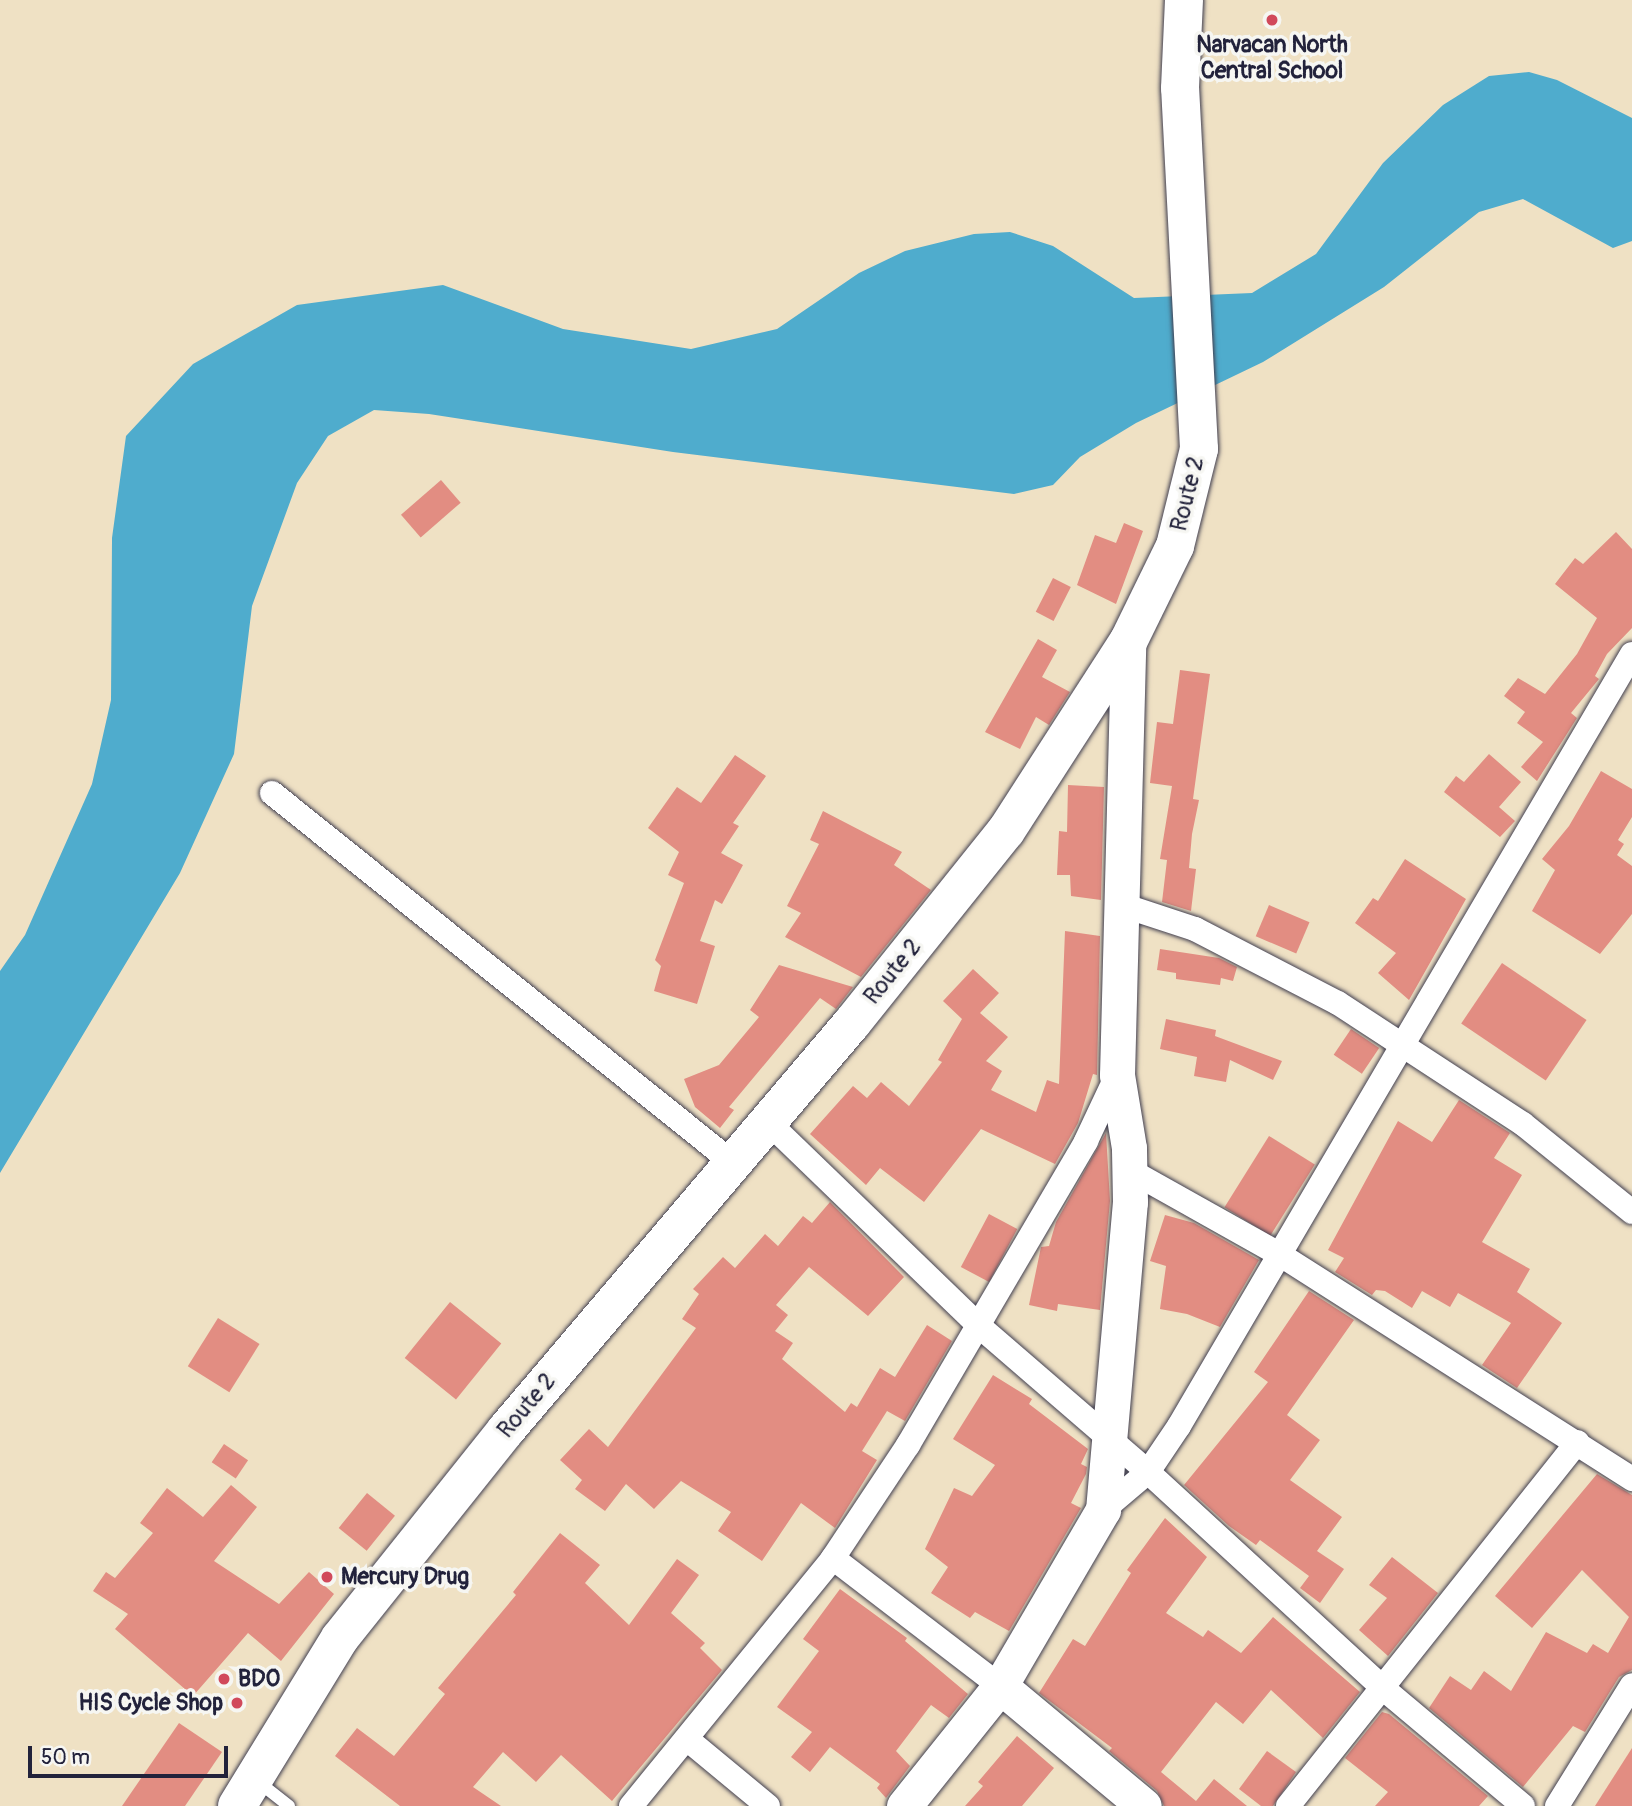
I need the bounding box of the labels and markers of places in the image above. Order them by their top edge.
marker: Narvacan North Central School [1264,12,1280,28]
place label: Narvacan North Central School [1196,31,1348,85]
place label: Mercury Drug [341,1563,469,1591]
marker: Mercury Drug [319,1569,335,1585]
place label: BDO [238,1665,280,1693]
marker: BDO [216,1671,232,1687]
place label: HIS Cycle Shop [78,1689,223,1717]
marker: HIS Cycle Shop [229,1695,245,1711]

